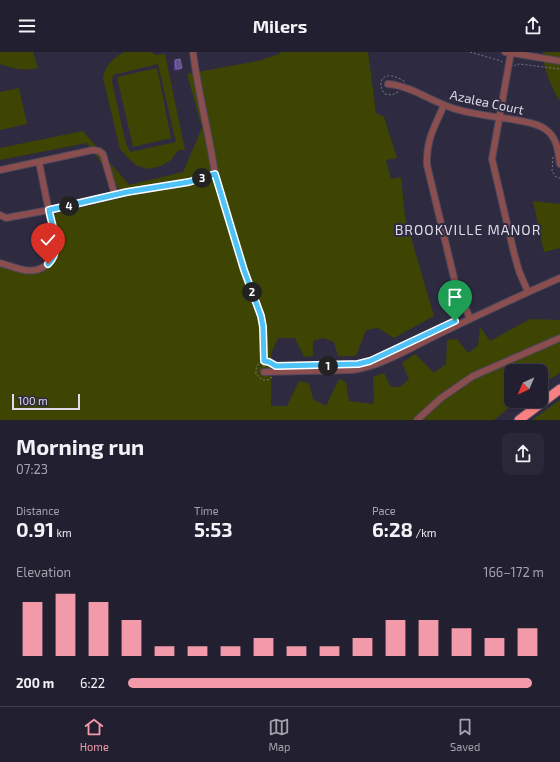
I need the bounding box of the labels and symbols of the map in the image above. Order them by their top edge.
street label: Azalea Court [449,86,525,118]
pin: 3 [192,168,212,188]
pin: 4 [59,196,79,216]
district label: BROOKVILLE MANOR [395,221,541,238]
pin [31,223,65,264]
pin [438,280,472,321]
pin: 2 [242,282,262,302]
pin: 1 [318,356,338,376]
north arrow [504,364,548,408]
scale bar [12,392,80,411]

